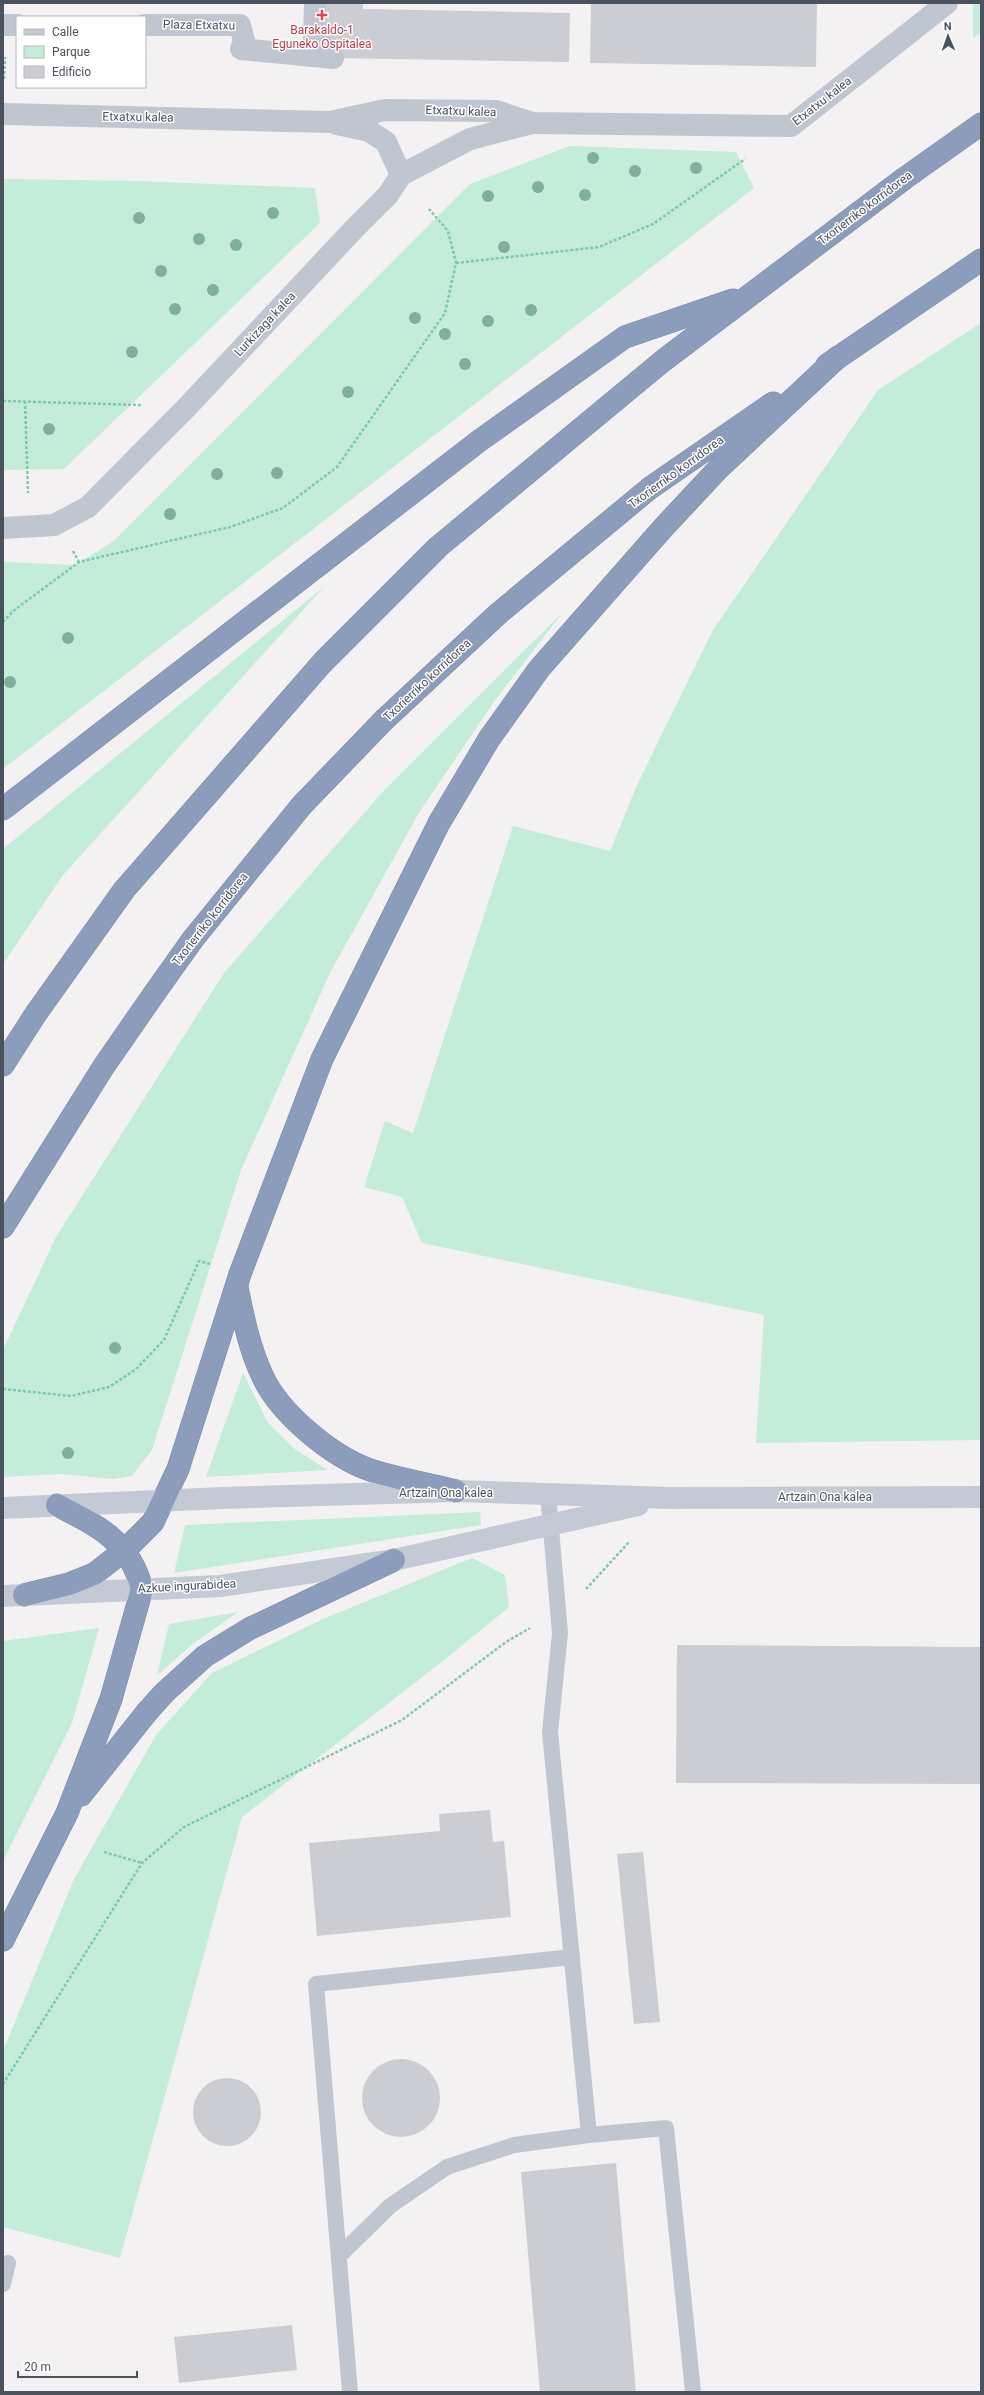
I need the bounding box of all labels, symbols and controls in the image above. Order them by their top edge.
marker: Barakaldo-1 Eguneko Ospitalea [316,9,328,21]
legend [16,16,146,88]
north arrow [928,16,968,56]
street label: Plaza Etxatxu [163,17,235,33]
text: N [944,20,952,33]
place label: Barakaldo-1 Eguneko Ospitalea [272,23,372,51]
text: Calle [52,25,79,39]
text: Parque [52,45,90,59]
text: Edificio [52,65,91,79]
street label: Etxatxu kalea [790,74,854,128]
street label: Etxatxu kalea [425,103,497,119]
street label: Etxatxu kalea [102,109,174,125]
street label: Txorierriko korridorea [815,168,915,248]
street label: Lurkizaga kalea [232,289,298,359]
street label: Txorierriko korridorea [626,433,726,511]
street label: Txorierriko korridorea [380,636,474,724]
street label: Txorierriko korridorea [169,870,251,968]
street label: Artzain Ona kalea [399,1486,493,1500]
street label: Artzain Ona kalea [778,1490,872,1504]
street label: Azkue ingurabidea [137,1576,237,1596]
scale bar [18,2353,137,2379]
text: 20 m [24,2360,51,2374]

